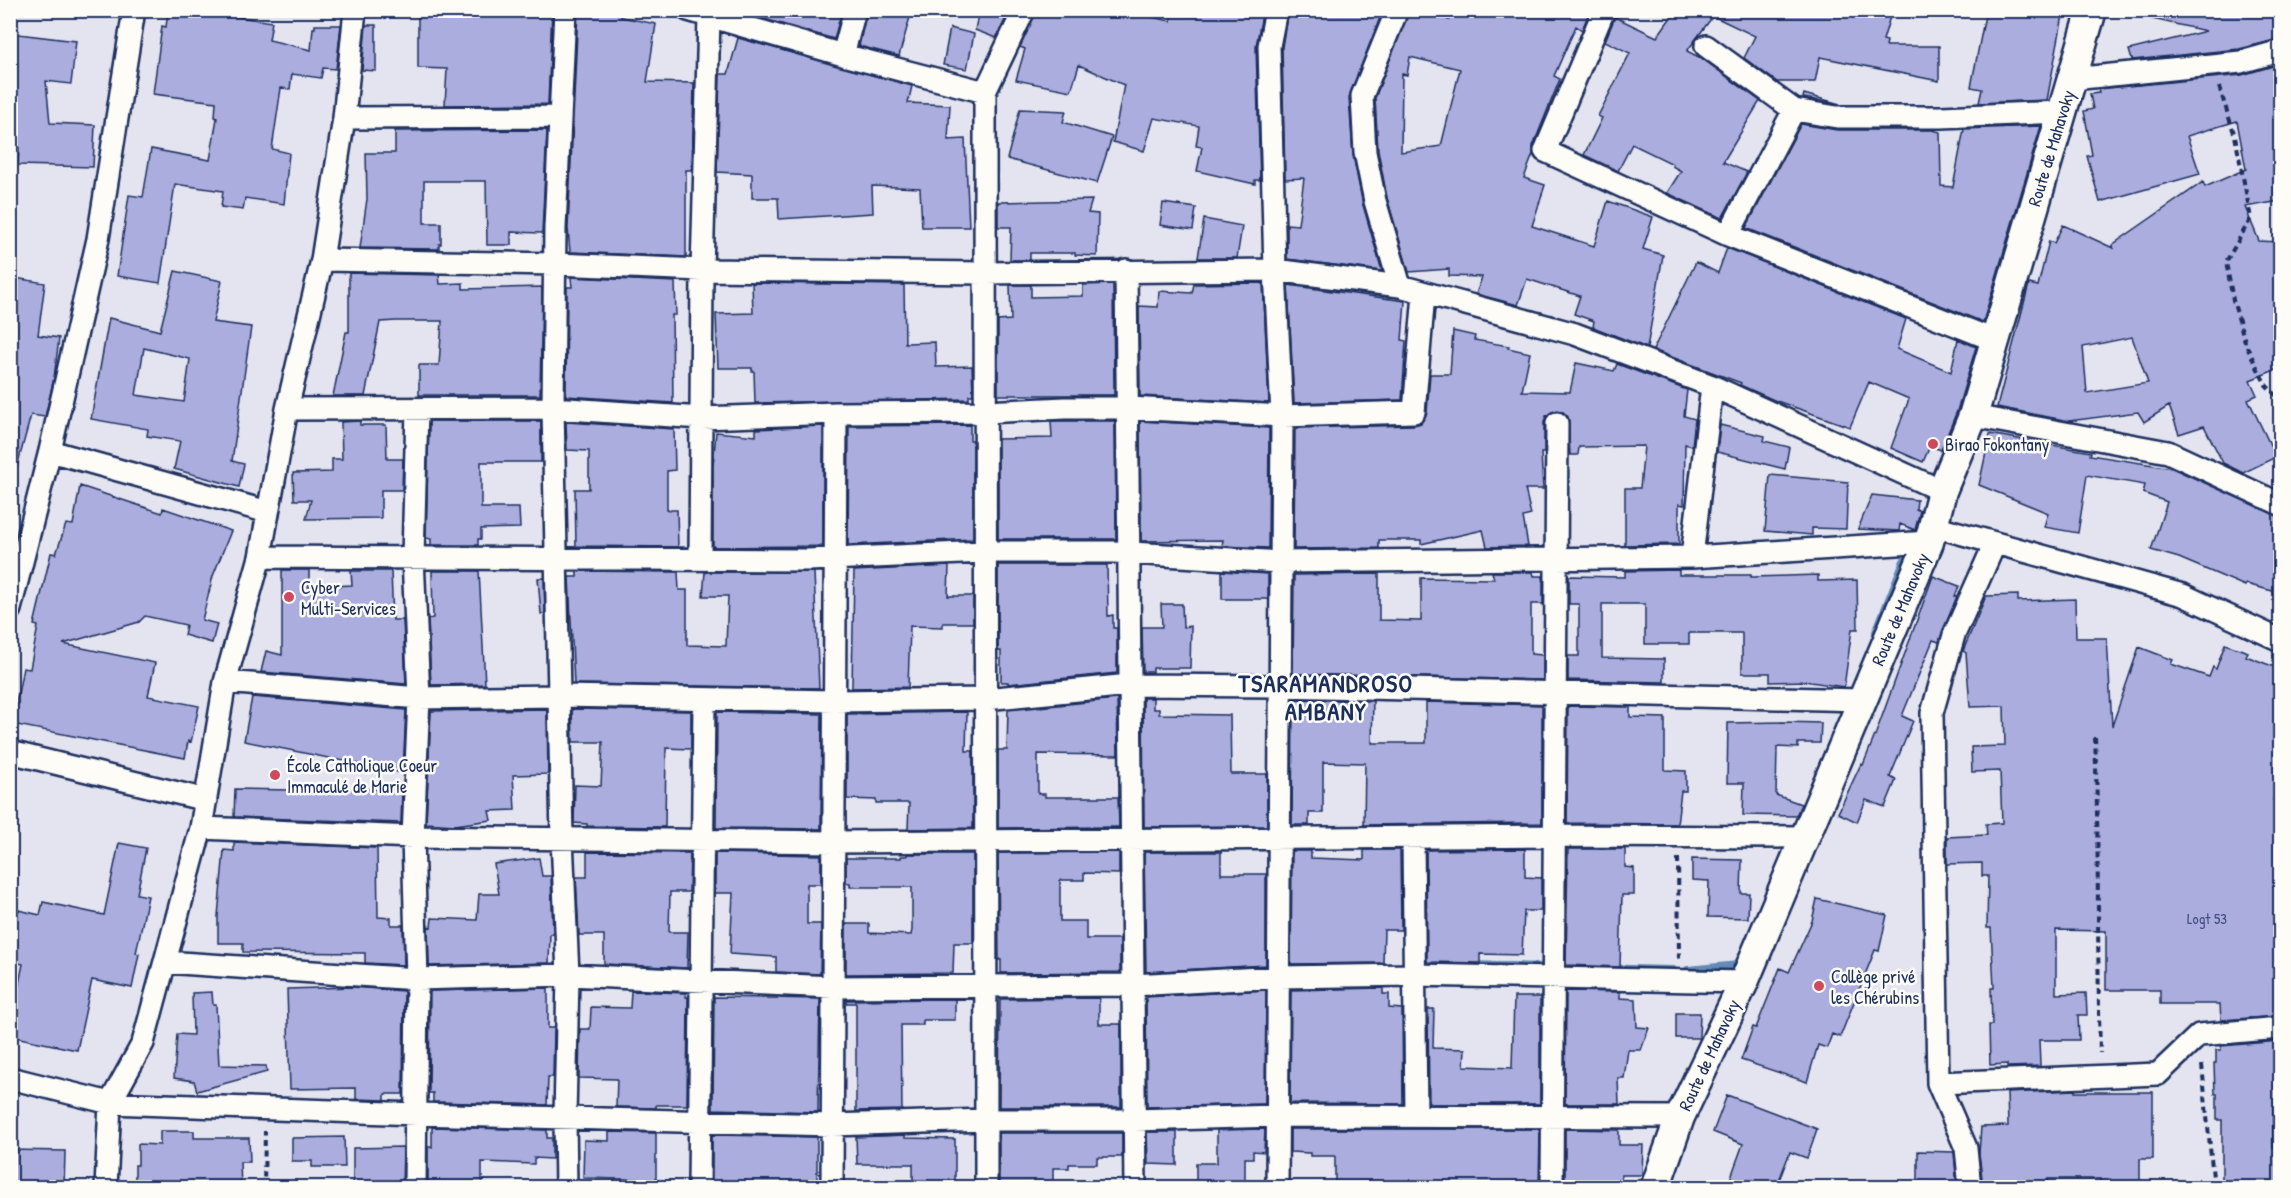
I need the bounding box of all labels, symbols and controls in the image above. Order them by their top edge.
street label: Route de Mahavoky [2021,86,2081,209]
place label: Birao Fokontany [1945,432,2050,457]
marker: Birao Fokontany [1926,437,1940,451]
street label: Route de Mahavoky [1865,548,1935,669]
place label: Cyber Multi-Services [301,575,396,621]
marker: Cyber Multi-Services [282,590,296,604]
district label: TSARAMANDROSO AMBANY [1238,667,1413,727]
place label: École Catholique Coeur Immaculé de Marie [287,753,437,799]
marker: École Catholique Coeur Immaculé de Marie [268,768,282,782]
house number: Logt 53 [2187,908,2227,929]
place label: Collège privé les Chérubins [1831,964,1919,1010]
marker: Collège privé les Chérubins [1812,979,1826,993]
street label: Route de Mahavoky [1672,995,1746,1115]

